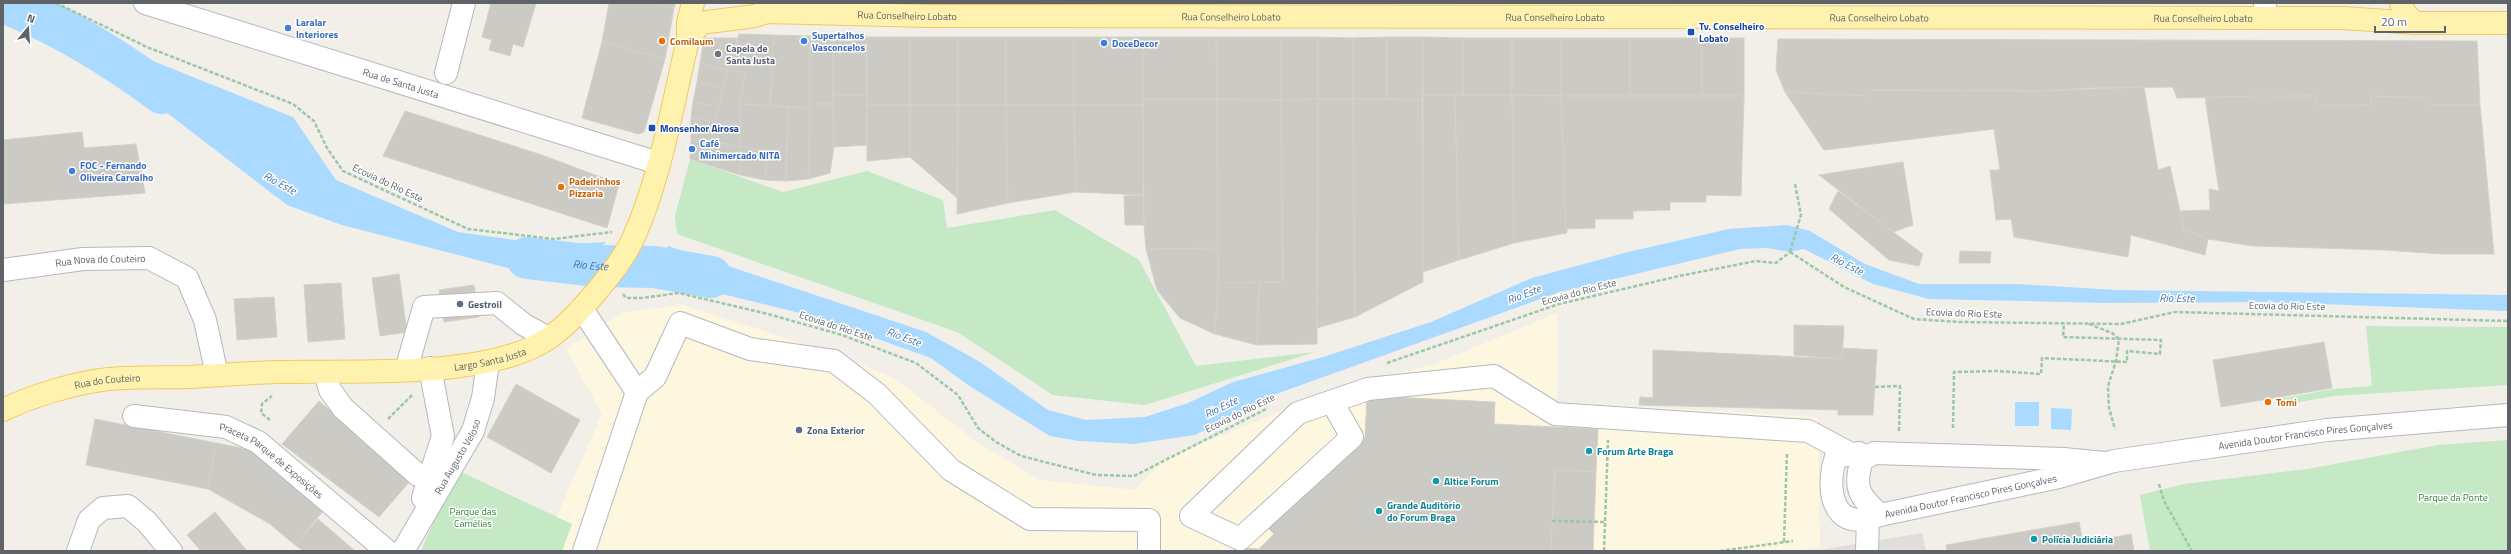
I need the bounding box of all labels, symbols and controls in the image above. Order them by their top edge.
street label: Rua Conselheiro Lobato [857,7,957,24]
north arrow [8,8,48,48]
scale bar [2375,8,2445,34]
street label: Rua Conselheiro Lobato [1181,9,1281,24]
street label: Rua Conselheiro Lobato [1505,9,1605,24]
text: N [25,10,37,27]
street label: Rua Conselheiro Lobato [1829,10,1929,25]
street label: Rua Conselheiro Lobato [2153,10,2253,25]
text: 20 m [2381,12,2407,31]
place label: Laralar Interiores [296,15,339,42]
place label: Tv. Conselheiro Lobato [1699,19,1764,46]
marker: Laralar Interiores [283,23,293,33]
marker: Tv. Conselheiro Lobato [1686,27,1696,37]
place label: Supertalhos Vasconcelos [812,28,865,55]
place label: Comilaum [670,34,713,49]
marker: Comilaum [657,36,667,46]
marker: Supertalhos Vasconcelos [799,36,809,46]
place label: DoceDecor [1112,36,1158,51]
marker: DoceDecor [1099,38,1109,48]
place label: Capela de Santa Justa [726,41,775,68]
marker: Capela de Santa Justa [713,49,723,59]
street label: Rua de Santa Justa [361,64,441,102]
place label: Monsenhor Airosa [660,121,739,136]
marker: Monsenhor Airosa [647,123,657,133]
place label: Café Minimercado NITA [700,136,780,163]
marker: Café Minimercado NITA [687,144,697,154]
place label: FOC - Fernando Oliveira Carvalho [80,158,153,185]
street label: Ecovia do Rio Este [350,160,426,206]
marker: FOC - Fernando Oliveira Carvalho [67,166,77,176]
water label: Rio Este [261,167,300,199]
place label: Padeirinhos Pizzaria [569,174,621,201]
marker: Padeirinhos Pizzaria [556,182,566,192]
water label: Rio Este [1828,249,1867,280]
street label: Rua Nova do Couteiro [54,251,146,270]
water label: Rio Este [572,255,609,274]
street label: Ecovia do Rio Este [1540,275,1618,309]
water label: Rio Este [1505,280,1544,308]
water label: Rio Este [2159,290,2196,306]
place label: Gestroil [468,297,502,312]
street label: Ecovia do Rio Este [2249,298,2325,314]
marker: Gestroil [455,299,465,309]
street label: Ecovia do Rio Este [1926,304,2002,322]
street label: Ecovia do Rio Este [797,307,875,345]
water label: Rio Este [885,323,924,351]
street label: Largo Santa Justa [453,343,528,374]
street label: Rua do Couteiro [73,370,141,393]
street label: Ecovia do Rio Este [1202,389,1278,437]
water label: Rio Este [1202,392,1241,422]
place label: Tomi [2276,395,2297,410]
marker: Tomi [2263,397,2273,407]
street label: Rua Augusto Veloso [430,417,484,497]
street label: Avenida Doutor Francisco Pires Gonçalves [2217,417,2394,453]
street label: Praceta Parque de Exposições [219,419,327,502]
place label: Zona Exterior [807,423,865,438]
marker: Zona Exterior [794,425,804,435]
place label: Forum Arte Braga [1597,444,1673,459]
marker: Forum Arte Braga [1584,446,1594,456]
street label: Avenida Doutor Francisco Pires Gonçalves [1883,470,2058,521]
place label: Altice Forum [1444,474,1499,489]
marker: Altice Forum [1431,476,1441,486]
park label: Parque da Ponte [2418,490,2488,505]
place label: Grande Auditório do Forum Braga [1387,498,1460,525]
park label: Parque das Camélias [450,504,497,531]
marker: Grande Auditório do Forum Braga [1374,506,1384,516]
place label: Polícia Judiciária [2042,532,2113,547]
marker: Polícia Judiciária [2029,534,2039,544]

